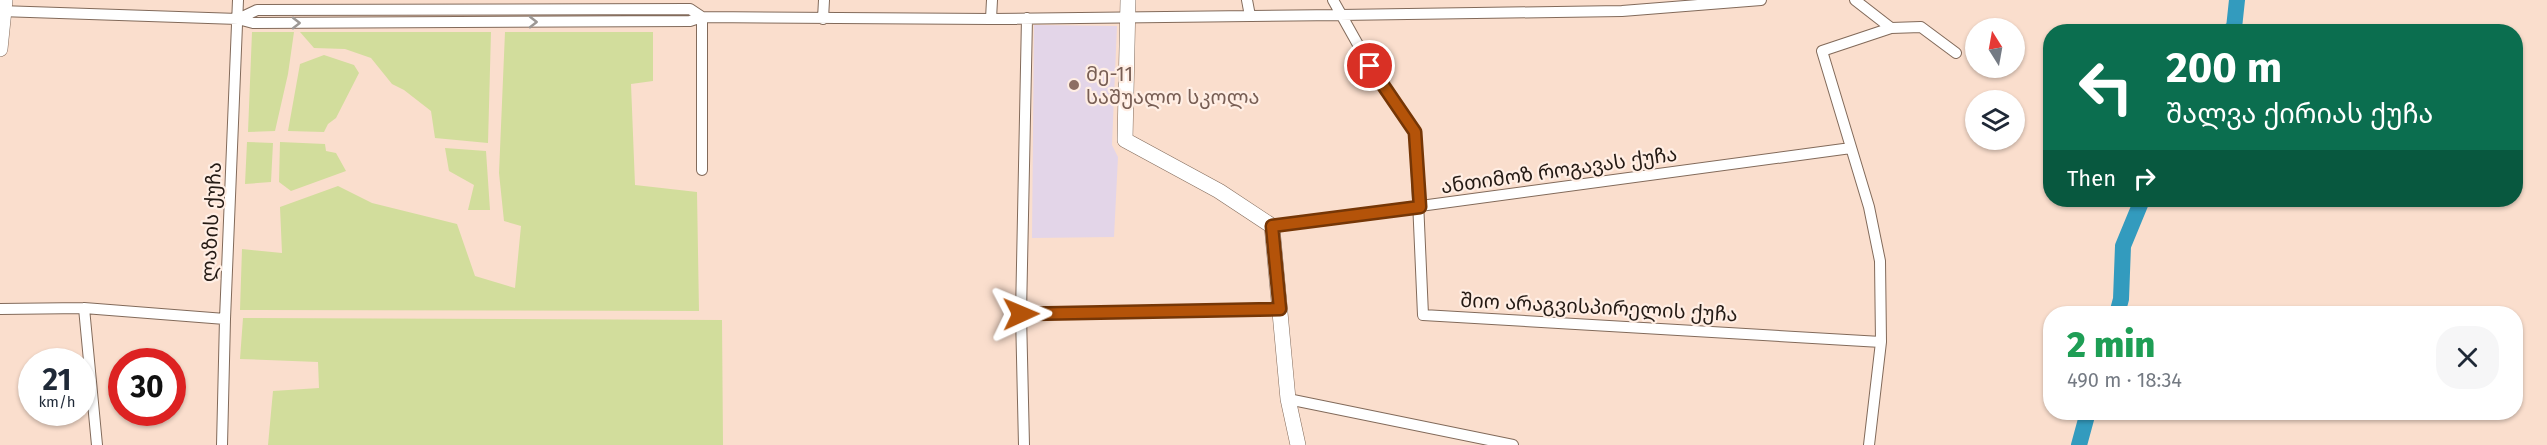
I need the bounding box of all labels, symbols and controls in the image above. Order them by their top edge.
one-way arrow [528,16,537,28]
one-way arrow [291,17,300,29]
north arrow [1965,18,2025,78]
map controls [1965,18,2025,150]
pin [1344,40,1395,91]
text: 200 m [2166,43,2282,93]
icon: left [2067,48,2145,126]
icon: arrive [1353,49,1386,82]
place label: მე-11 საშუალო სკოლა [1086,62,1259,110]
marker: მე-11 საშუალო სკოლა [1067,78,1081,92]
button: layers [1965,90,2025,150]
text: შალვა ქირიას ქუჩა [2166,98,2433,130]
street label: ანთიმოზ როგავას ქუჩა [1439,142,1679,198]
street label: ლაზის ქუჩა [196,161,227,283]
icon: right [2128,162,2161,195]
text: Then [2067,165,2116,192]
position arrow [989,282,1053,346]
street label: შიო არაგვისპირელის ქუჩა [1460,288,1738,327]
text: 2 min [2067,323,2155,367]
button: close [2436,326,2499,389]
speed limit sign: 30 [108,348,186,426]
text: 21 [43,362,71,398]
text: 490 m · 18:34 [2067,368,2182,392]
text: km/h [38,393,76,411]

